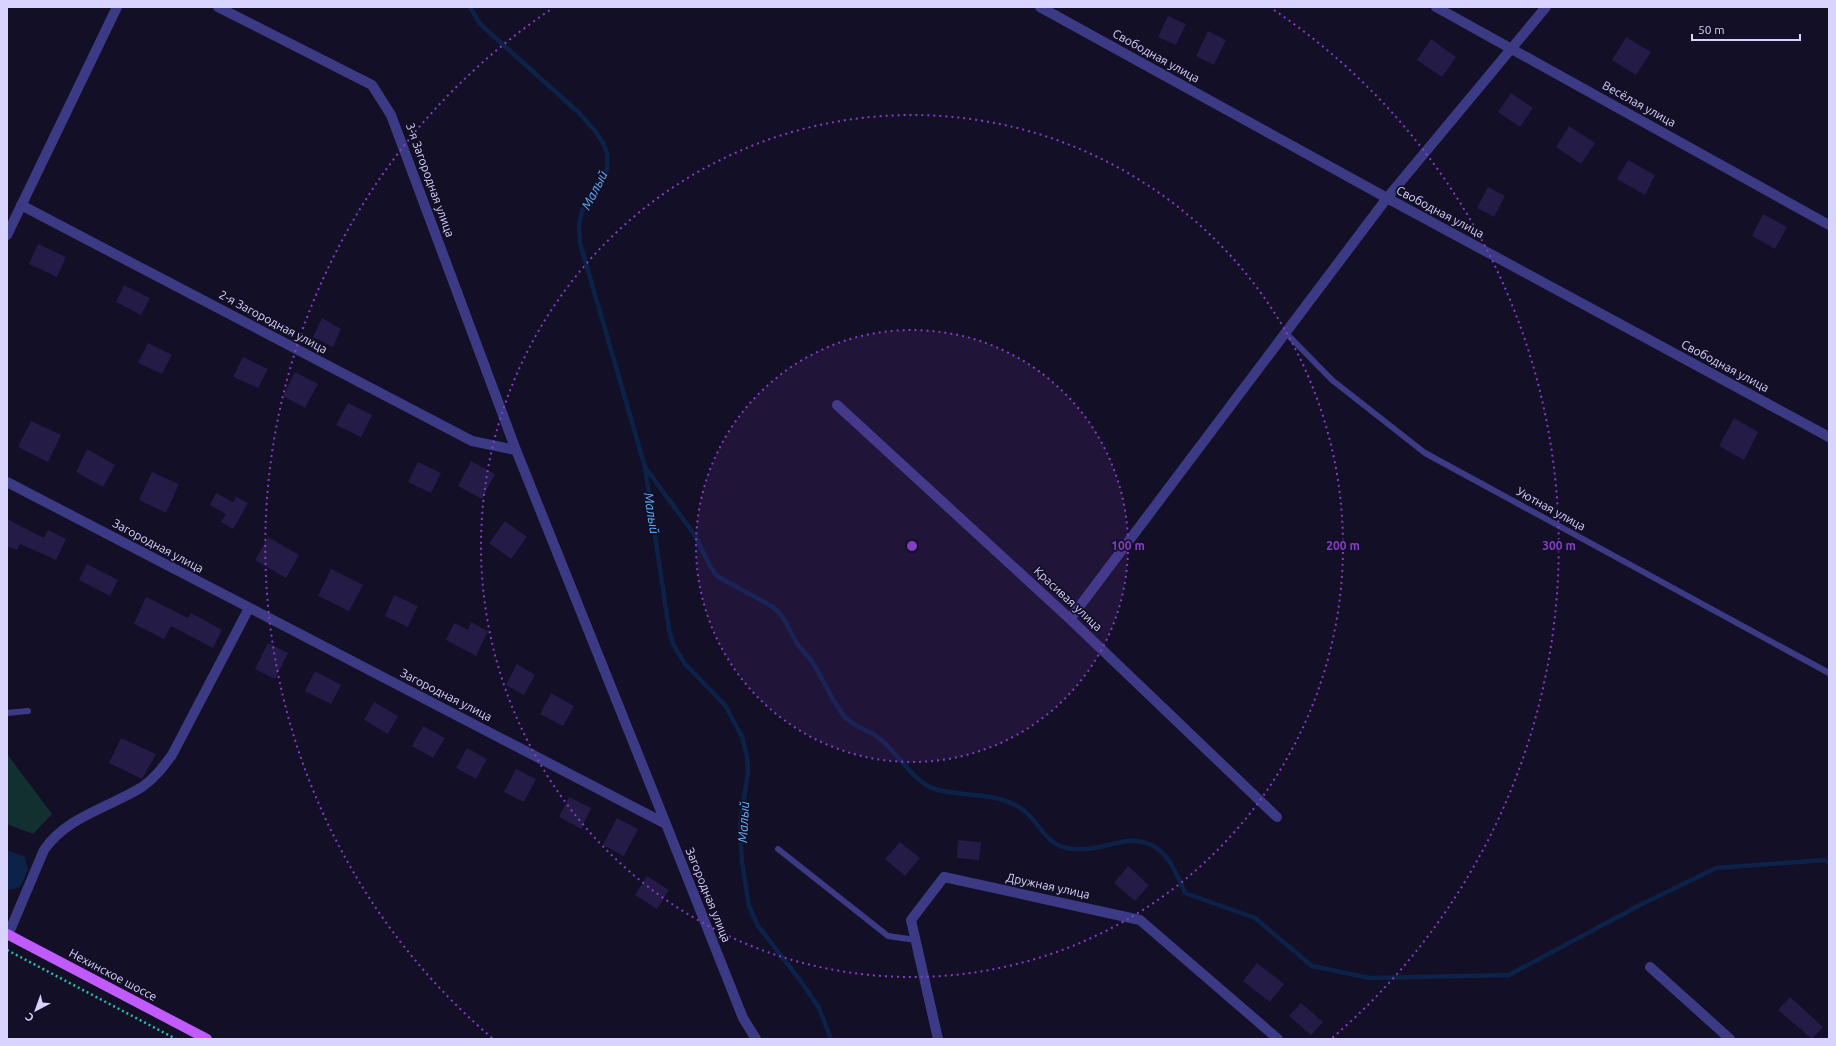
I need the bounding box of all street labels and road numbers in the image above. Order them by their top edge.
street label: Свободная улица [1111,26,1202,85]
street label: Весёлая улица [1600,78,1678,129]
street label: 3-я Загородная улица [404,121,457,239]
street label: Свободная улица [1394,183,1486,240]
street label: 2-я Загородная улица [217,288,329,356]
street label: Свободная улица [1679,337,1771,394]
street label: Уютная улица [1515,484,1588,533]
street label: Загородная улица [111,516,206,575]
street label: Красивая улица [1032,564,1105,633]
street label: Загородная улица [398,666,494,723]
street label: Загородная улица [684,846,733,944]
street label: Дружная улица [1005,870,1091,901]
street label: Нехинское шоссе [67,946,159,1003]

